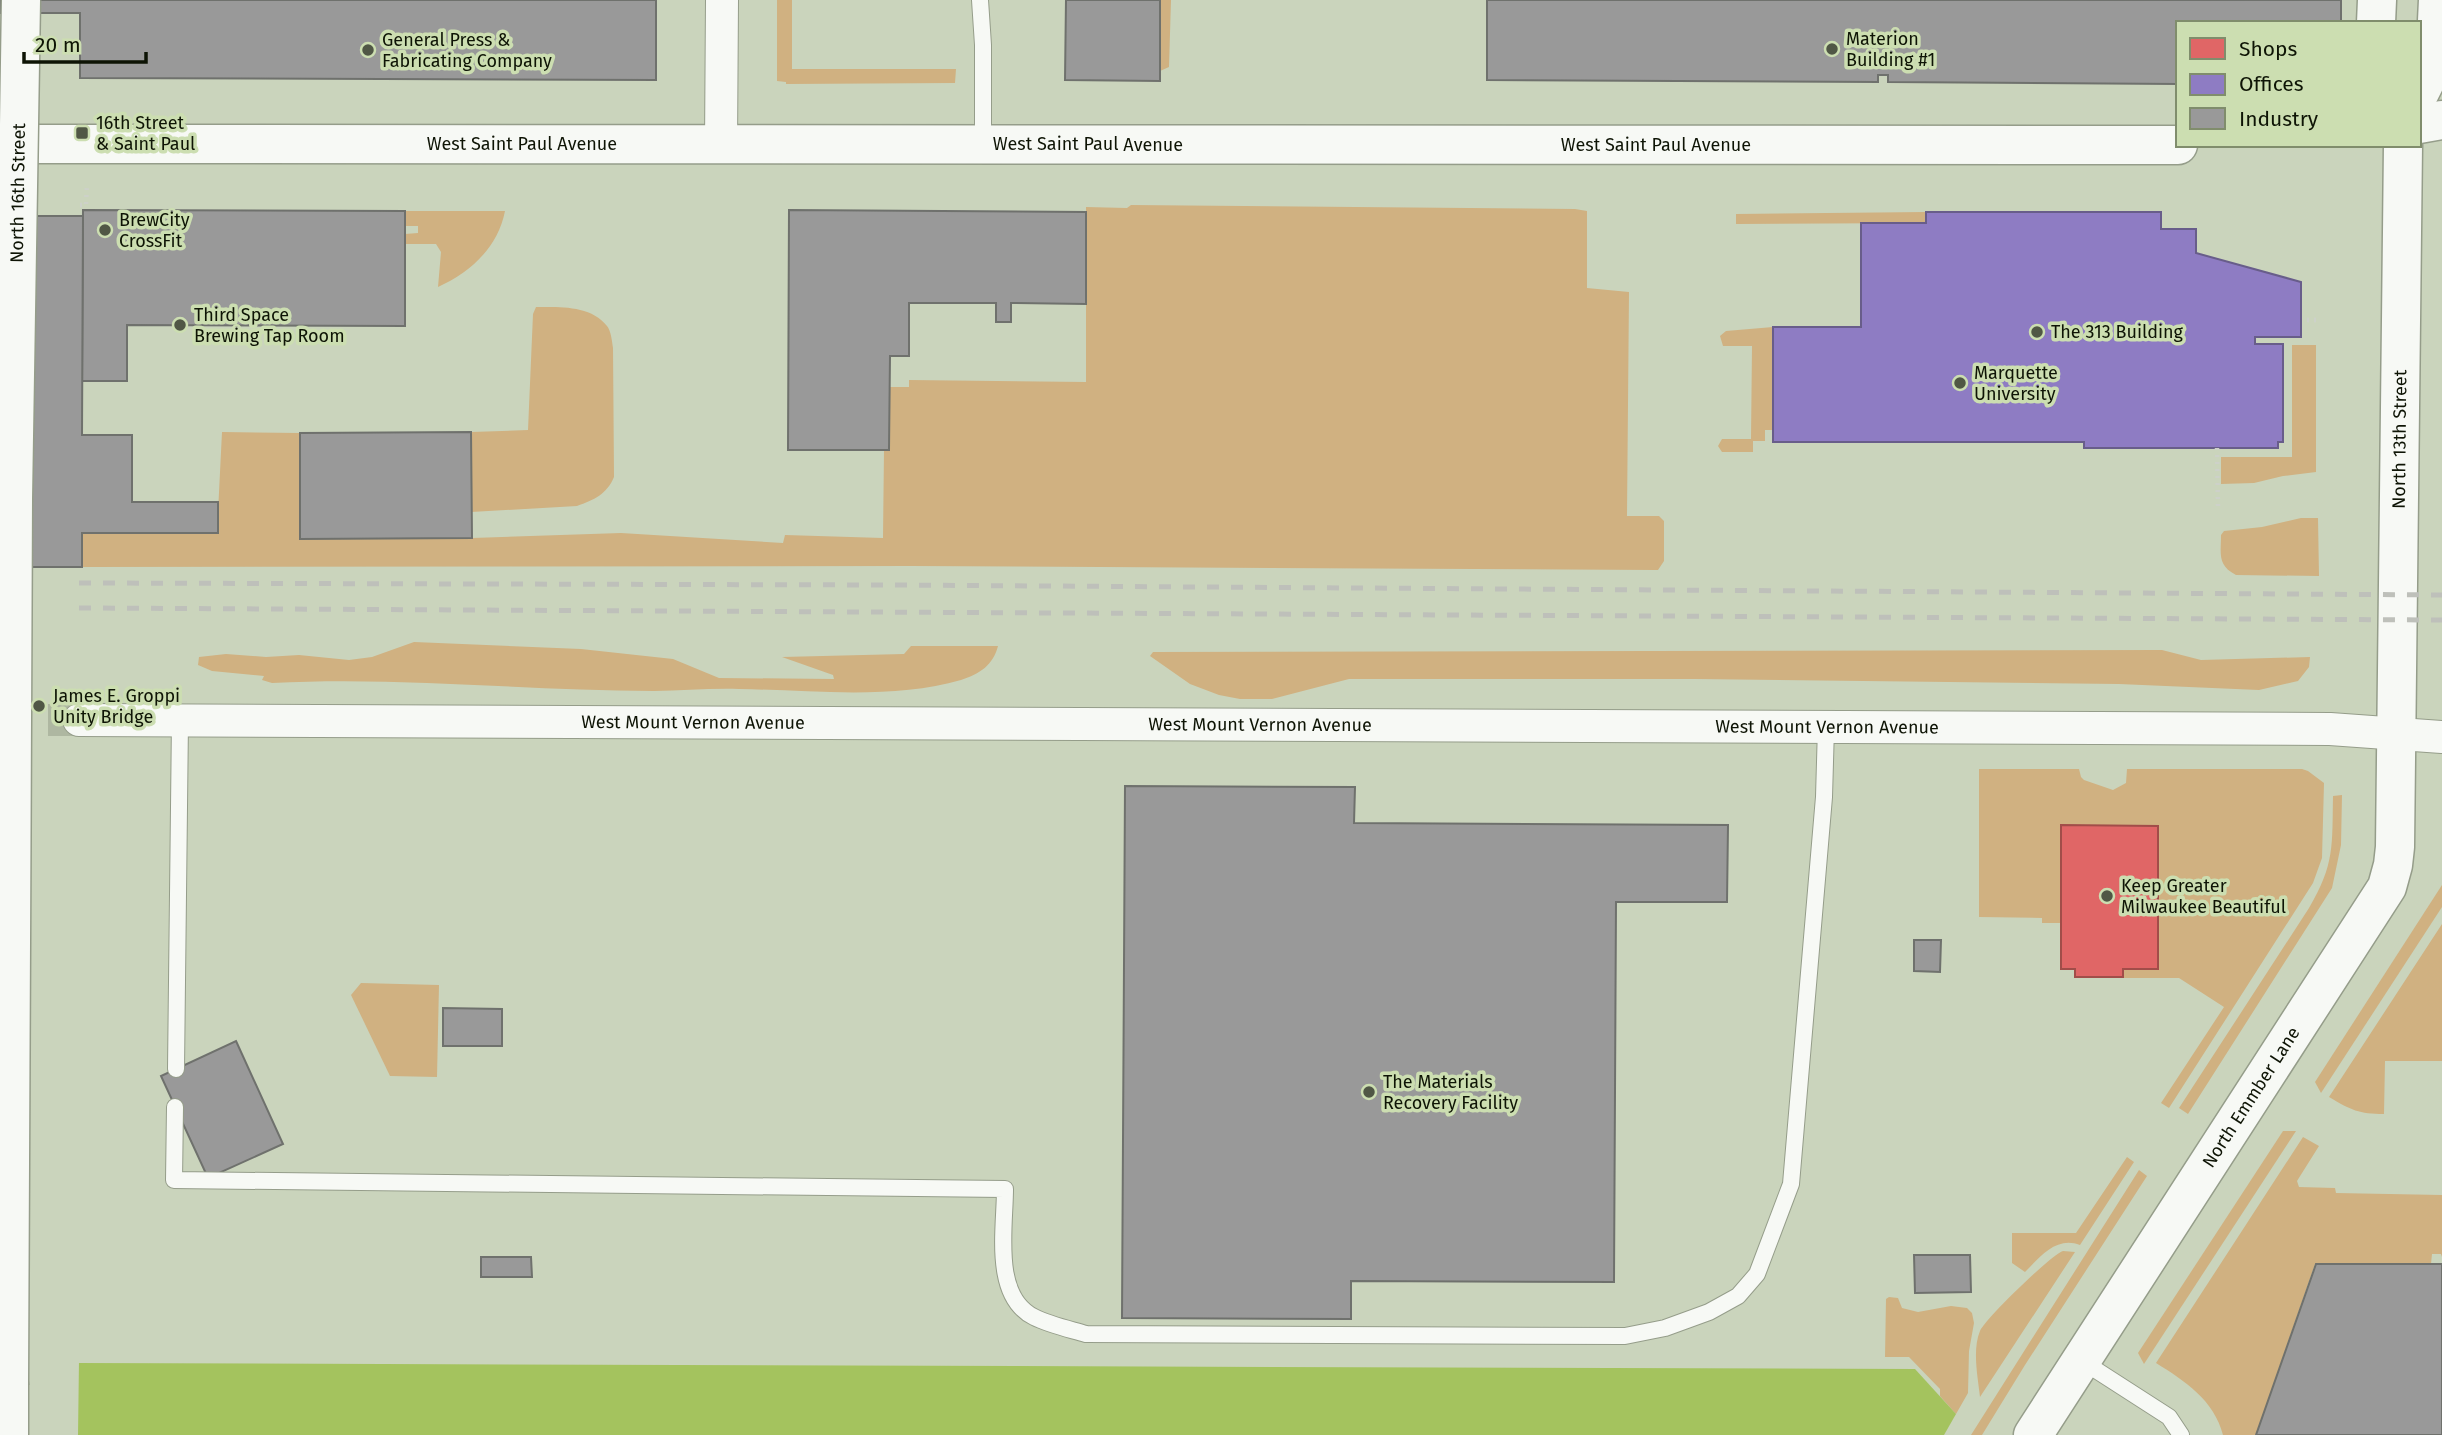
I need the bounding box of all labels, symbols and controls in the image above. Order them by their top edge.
scale bar [24,21,147,65]
legend [2176,21,2421,147]
place label: Materion Building #1 [1846,28,1935,71]
place label: General Press & Fabricating Company [382,29,552,72]
text: 20 m [35,32,81,58]
text: Shops [2239,36,2297,62]
marker: Materion Building #1 [1824,41,1840,57]
marker: General Press & Fabricating Company [360,42,376,58]
text: Offices [2239,71,2304,97]
text: Industry [2239,106,2319,132]
place label: 16th Street & Saint Paul [96,112,195,155]
street label: North 16th Street [6,123,30,263]
marker: 16th Street & Saint Paul [74,125,90,141]
street label: West Saint Paul Avenue [427,133,617,155]
street label: West Saint Paul Avenue [993,133,1183,156]
street label: West Saint Paul Avenue [1561,134,1751,156]
place label: BrewCity CrossFit [119,209,190,252]
marker: BrewCity CrossFit [97,222,113,238]
place label: Third Space Brewing Tap Room [194,304,345,347]
marker: Third Space Brewing Tap Room [172,317,188,333]
place label: The 313 Building [2051,321,2184,343]
marker: The 313 Building [2029,324,2045,340]
place label: Marquette University [1974,362,2058,405]
street label: North 13th Street [2388,369,2411,509]
marker: Marquette University [1952,375,1968,391]
place label: James E. Groppi Unity Bridge [53,685,180,728]
marker: James E. Groppi Unity Bridge [31,698,47,714]
street label: West Mount Vernon Avenue [581,711,805,734]
street label: West Mount Vernon Avenue [1148,713,1372,736]
street label: West Mount Vernon Avenue [1715,716,1939,738]
place label: Keep Greater Milwaukee Beautiful [2121,875,2286,918]
marker: Keep Greater Milwaukee Beautiful [2099,888,2115,904]
street label: North Emmber Lane [2198,1023,2305,1172]
place label: The Materials Recovery Facility [1383,1071,1518,1114]
marker: The Materials Recovery Facility [1361,1084,1377,1100]

